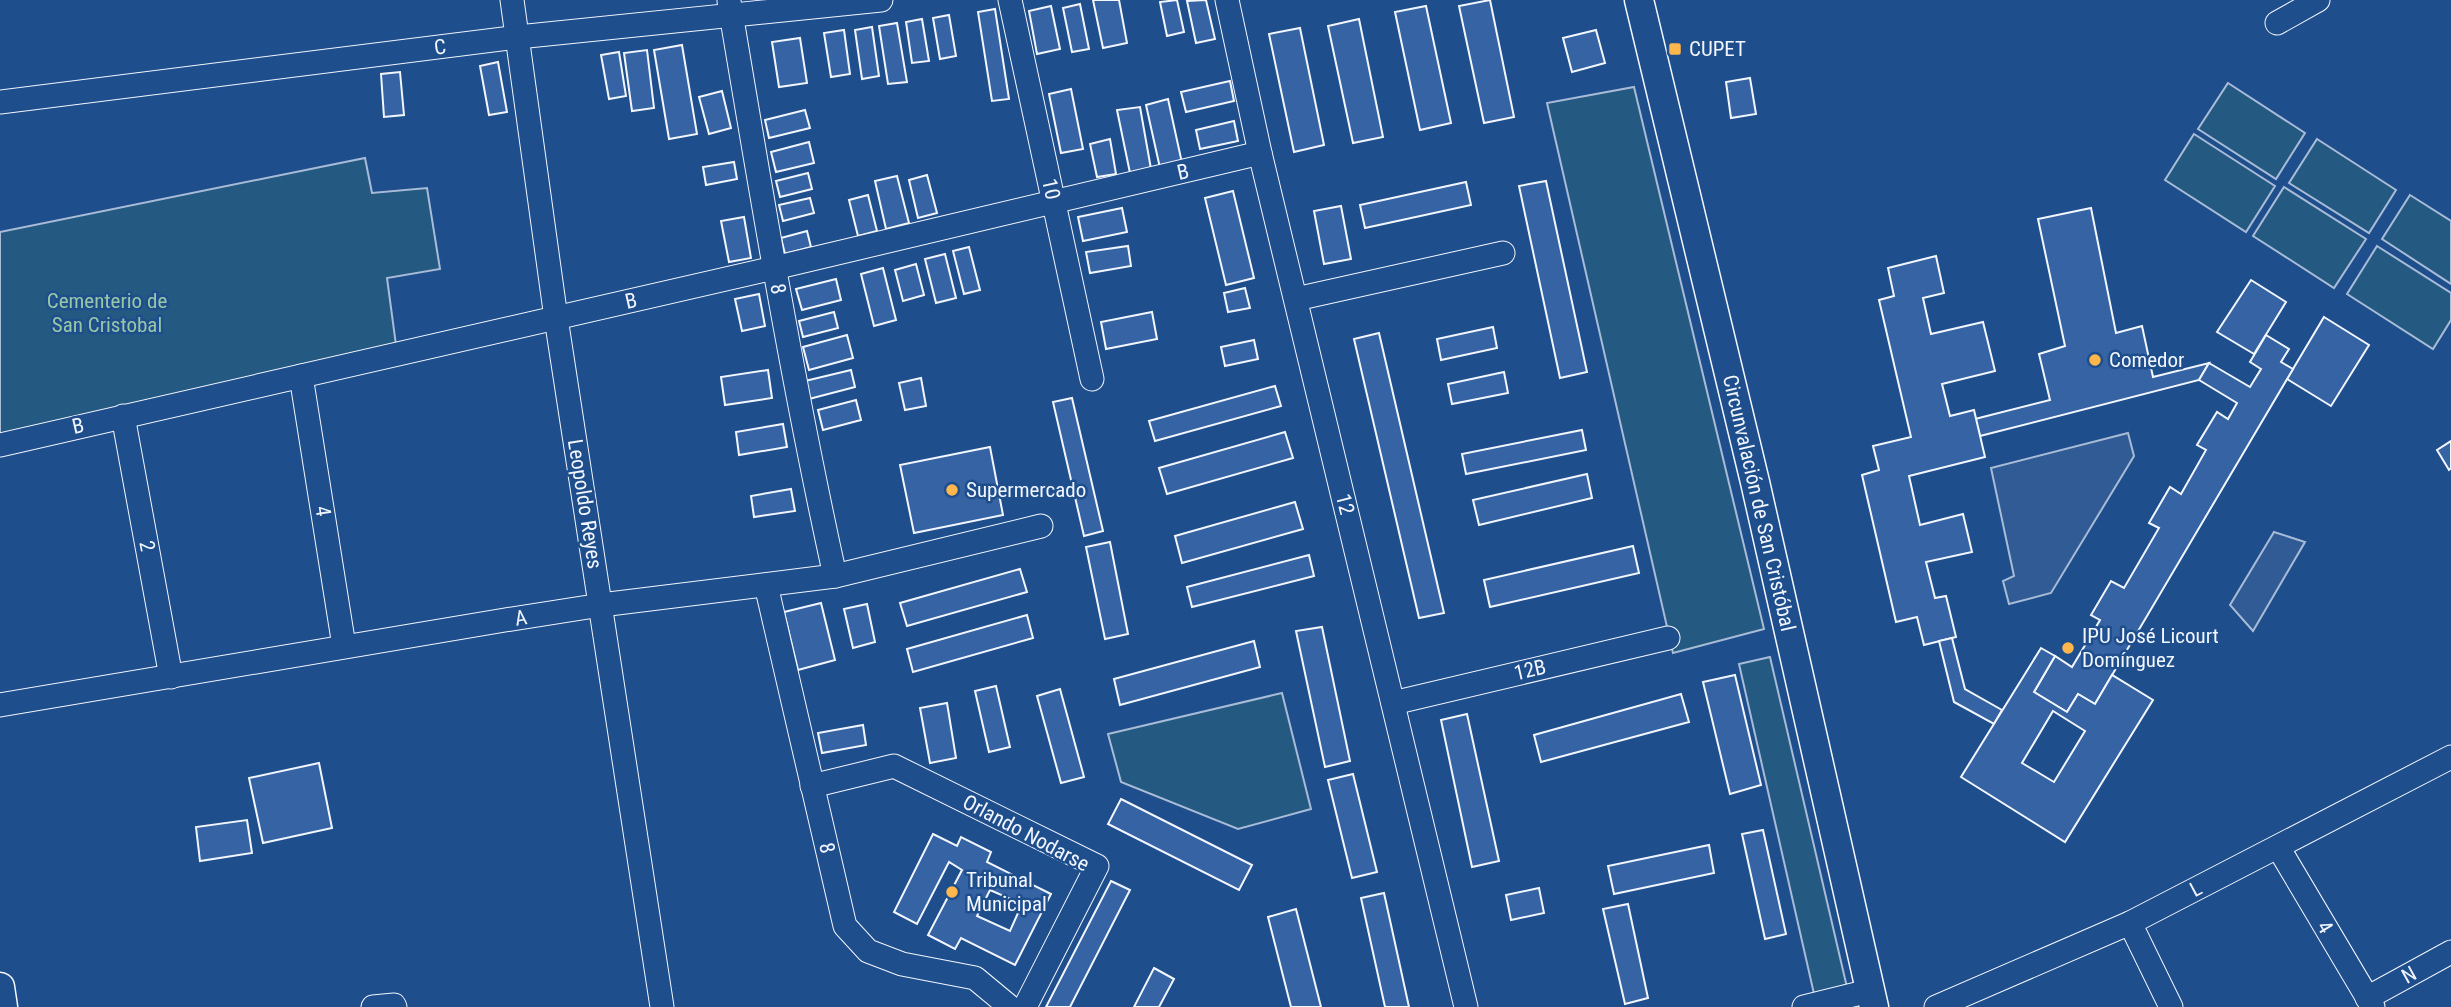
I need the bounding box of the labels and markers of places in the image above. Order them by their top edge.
place label: CUPET [1689,37,1746,61]
marker: CUPET [1667,41,1683,57]
place label: Comedor [2109,348,2184,372]
marker: Comedor [2087,352,2103,368]
place label: Supermercado [966,478,1086,502]
marker: Supermercado [944,482,960,498]
place label: IPU José Licourt Domínguez [2082,624,2219,672]
marker: IPU José Licourt Domínguez [2060,640,2076,656]
place label: Tribunal Municipal [966,868,1047,916]
marker: Tribunal Municipal [944,884,960,900]

